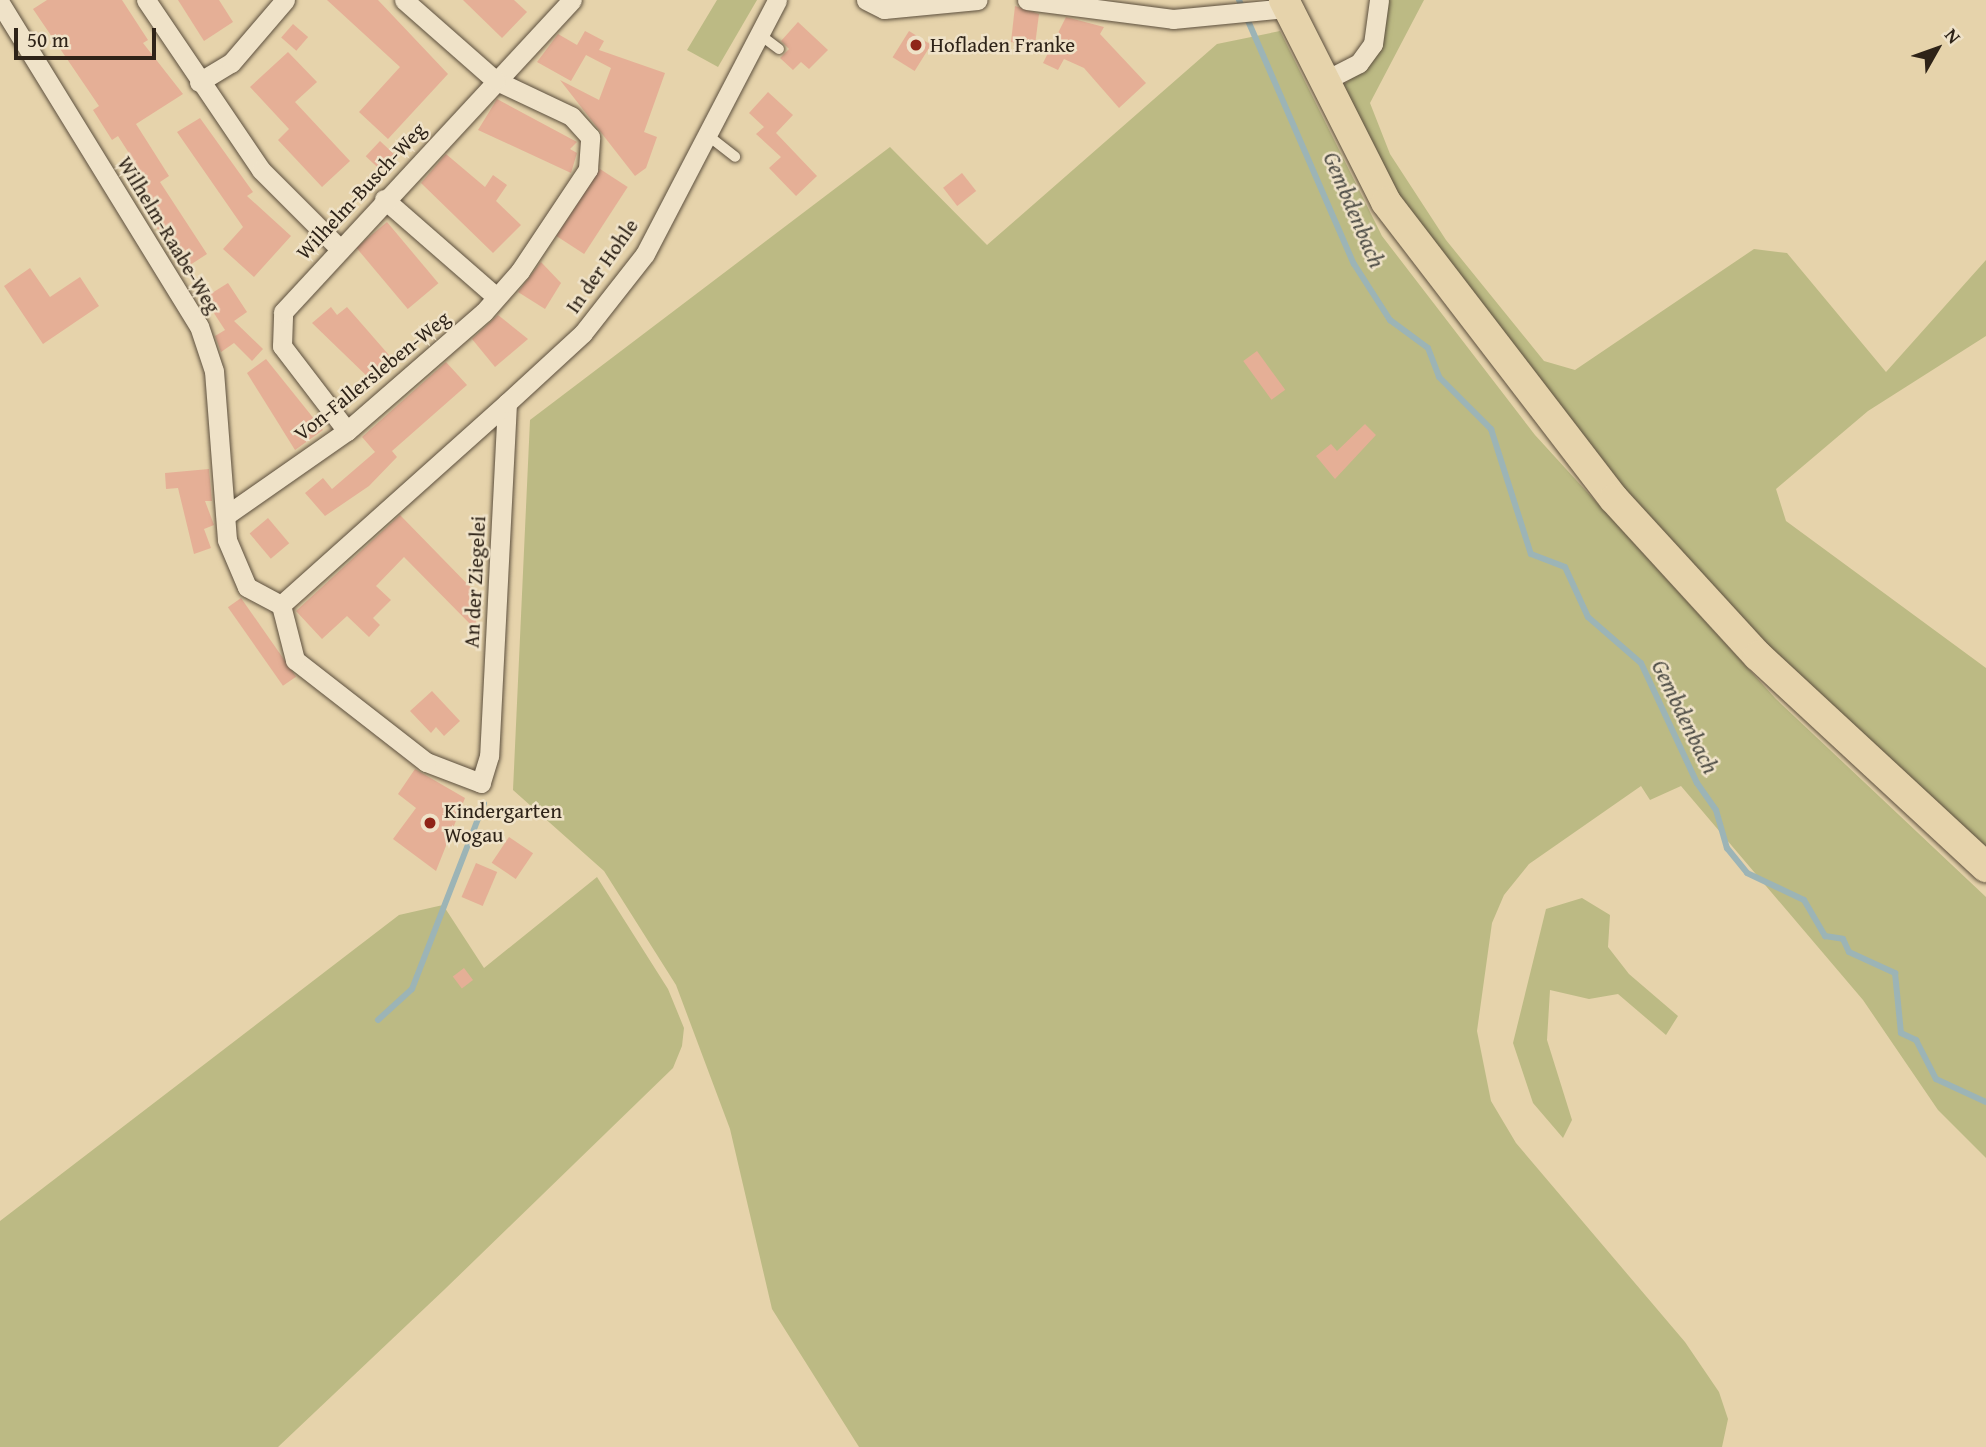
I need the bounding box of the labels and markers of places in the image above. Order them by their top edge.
place label: Hofladen Franke [930,32,1075,58]
marker: Hofladen Franke [908,37,924,53]
place label: Kindergarten Wogau [444,798,562,848]
marker: Kindergarten Wogau [422,815,438,831]

